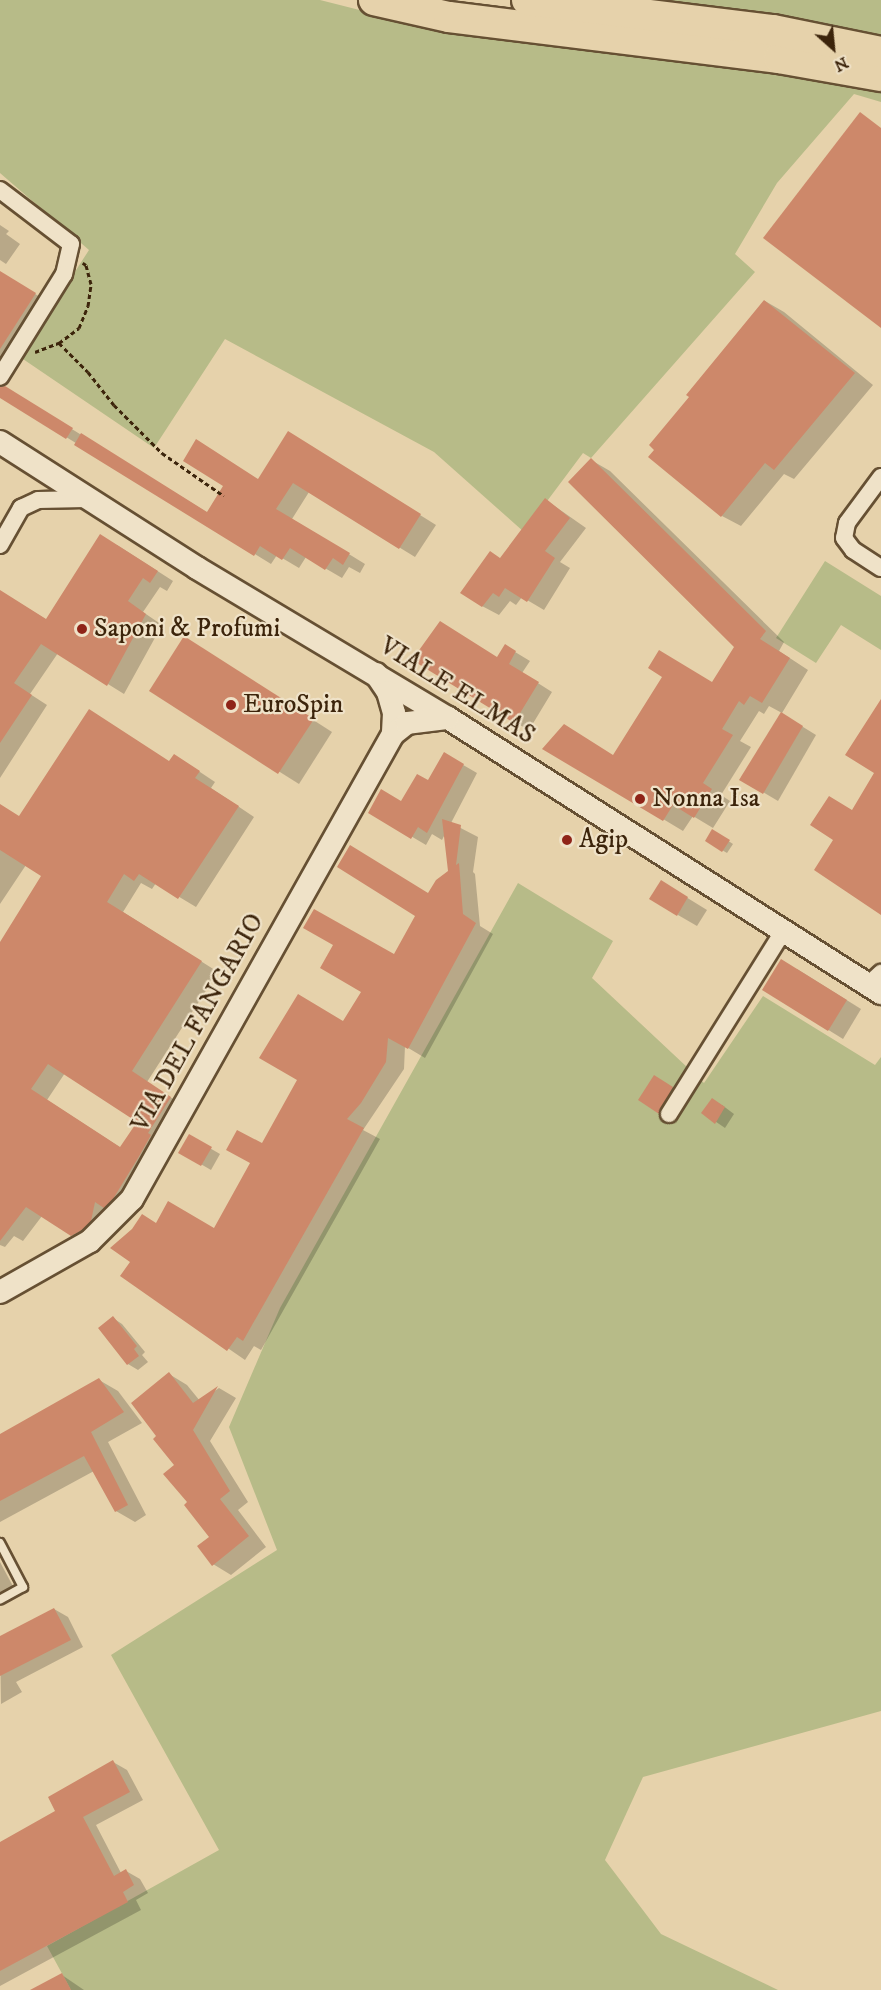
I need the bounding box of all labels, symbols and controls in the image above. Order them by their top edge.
north arrow [803,18,863,78]
text: N [831,52,852,76]
place label: Saponi & Profumi [94,613,280,645]
marker: Saponi & Profumi [75,622,89,636]
street label: VIALE ELMAS [373,631,541,751]
place label: EuroSpin [243,689,343,721]
marker: EuroSpin [224,698,238,712]
place label: Nonna Isa [652,783,760,815]
marker: Nonna Isa [633,792,647,806]
place label: Agip [579,824,628,856]
marker: Agip [560,833,574,847]
street label: VIA DEL FANGARIO [125,908,271,1138]

